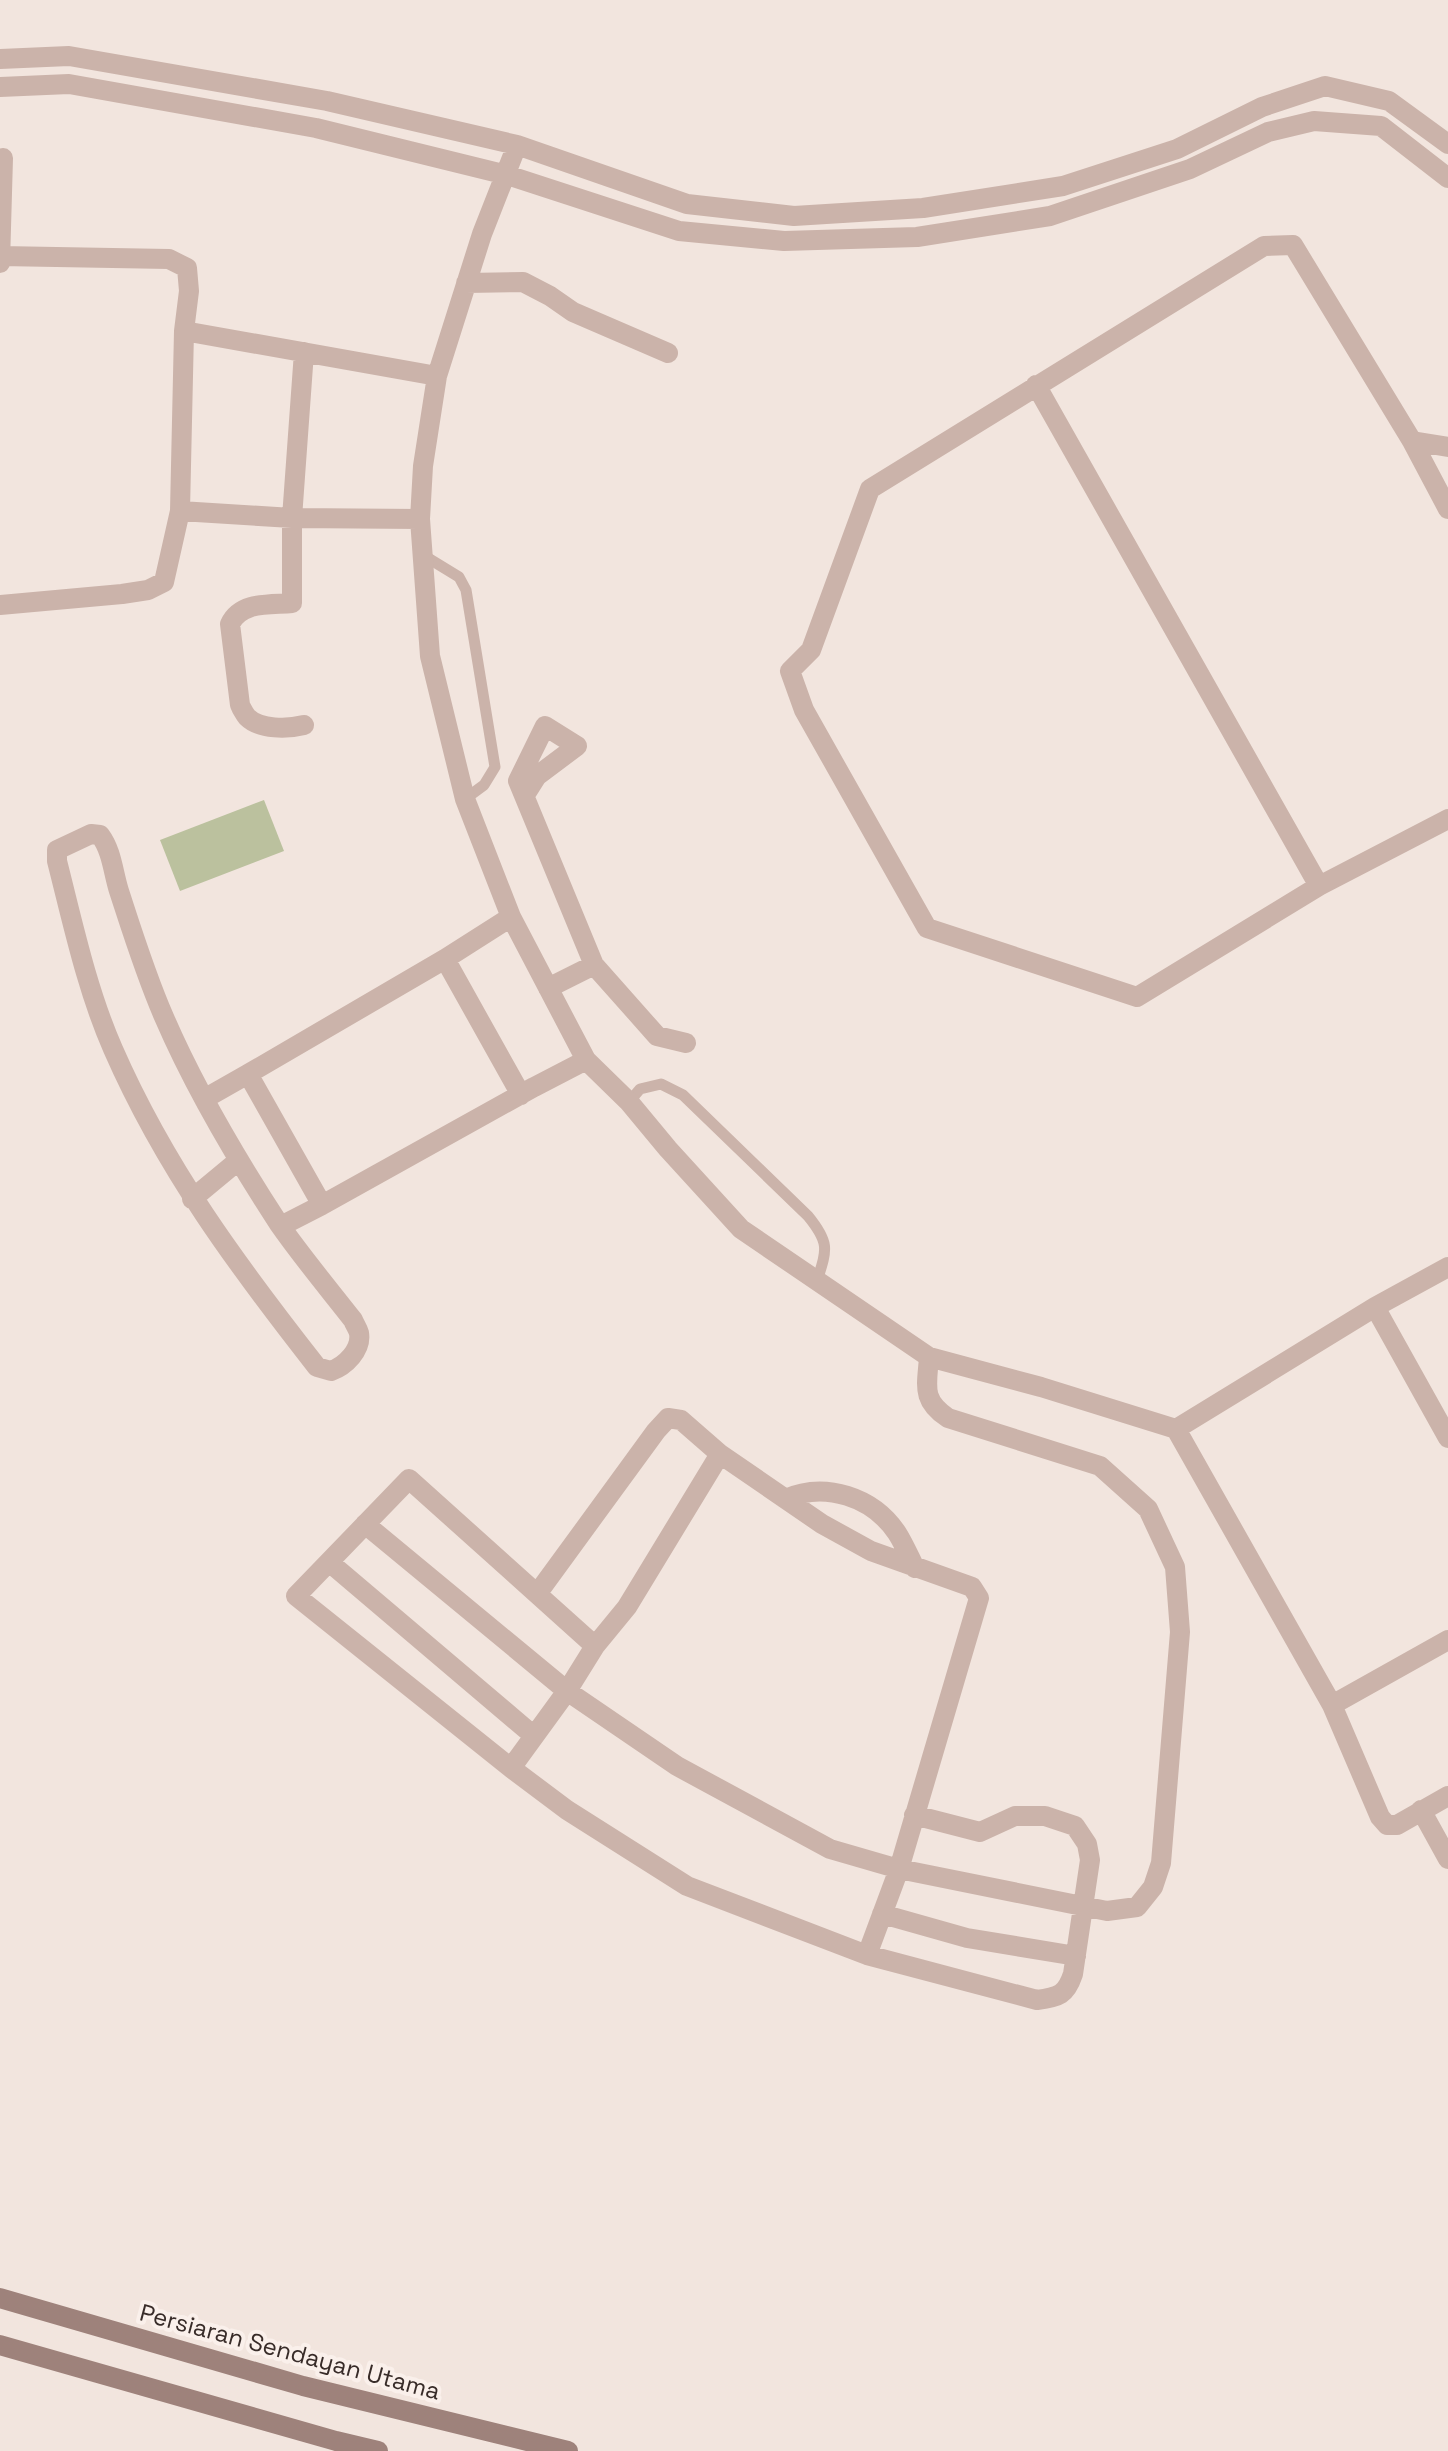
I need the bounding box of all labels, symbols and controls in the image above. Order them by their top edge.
street label: Persiaran Sendayan Utama [136,2296,444,2407]

